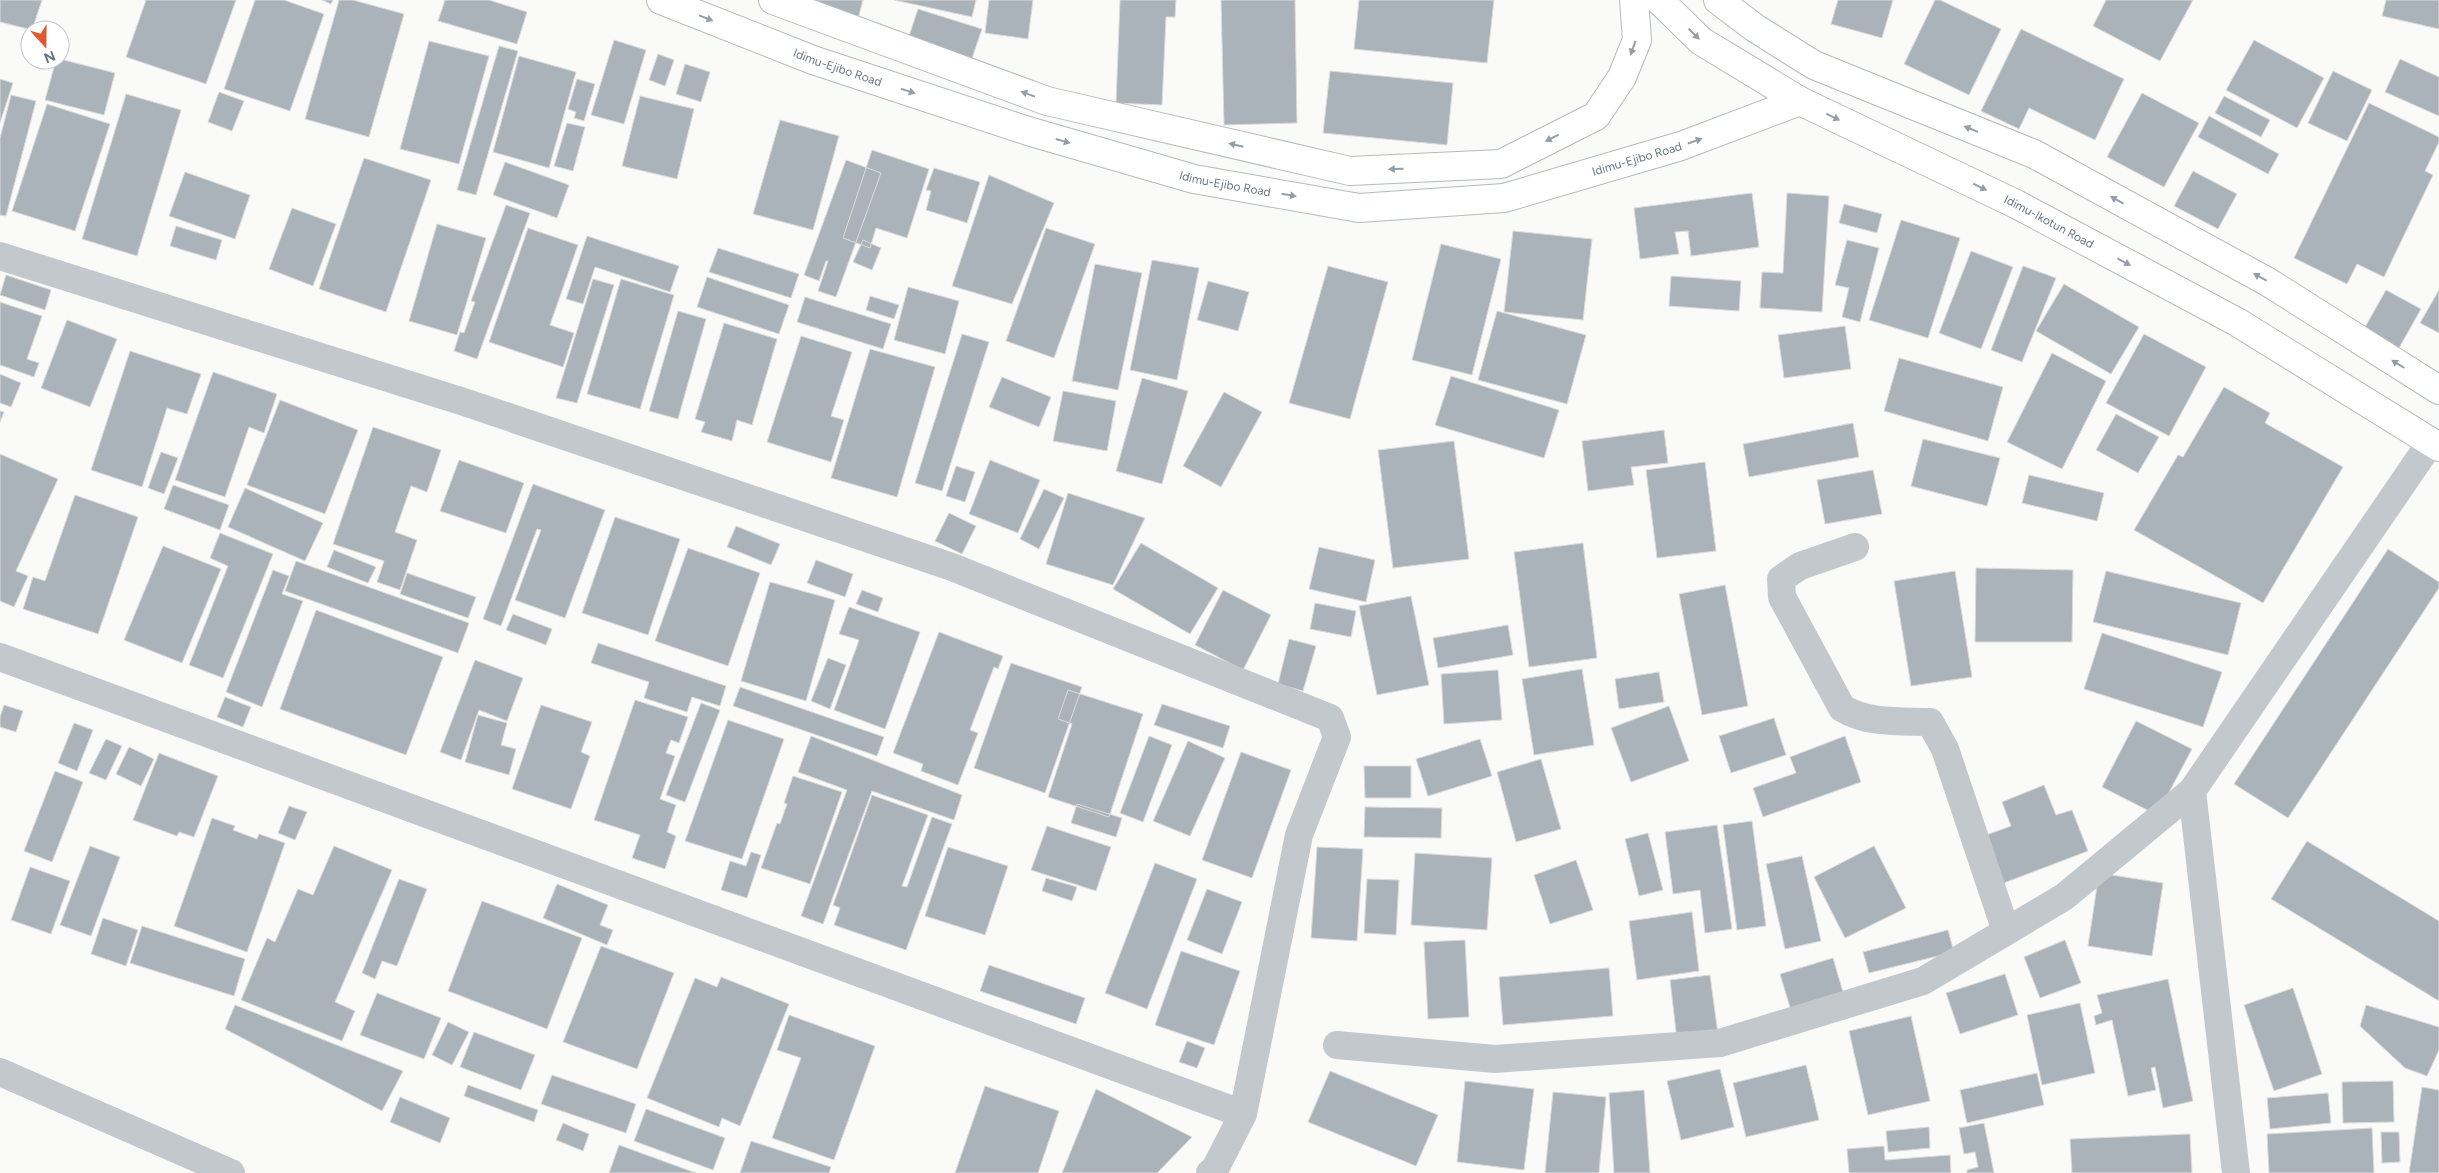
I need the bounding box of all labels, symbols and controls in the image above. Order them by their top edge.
one-way arrow [699,14,714,22]
north arrow [20,20,70,70]
one-way arrow [1688,28,1700,40]
one-way arrow [1629,41,1637,56]
street label: Idimu-Ejibo Road [791,46,884,89]
text: N [41,47,58,67]
one-way arrow [901,88,916,95]
one-way arrow [1020,90,1035,97]
one-way arrow [1826,113,1840,121]
one-way arrow [1963,125,1978,133]
one-way arrow [1545,134,1559,142]
one-way arrow [1056,137,1071,145]
one-way arrow [1688,137,1703,145]
street label: Idimu-Ejibo Road [1590,139,1683,179]
one-way arrow [1229,141,1244,149]
one-way arrow [1388,165,1404,173]
street label: Idimu-Ejibo Road [1178,168,1272,199]
one-way arrow [1973,183,1987,191]
one-way arrow [1281,192,1297,200]
street label: Idimu-Ikotun Road [2002,192,2096,251]
one-way arrow [2110,196,2125,204]
one-way arrow [2117,258,2131,266]
one-way arrow [2253,273,2267,282]
one-way arrow [2391,359,2404,368]

